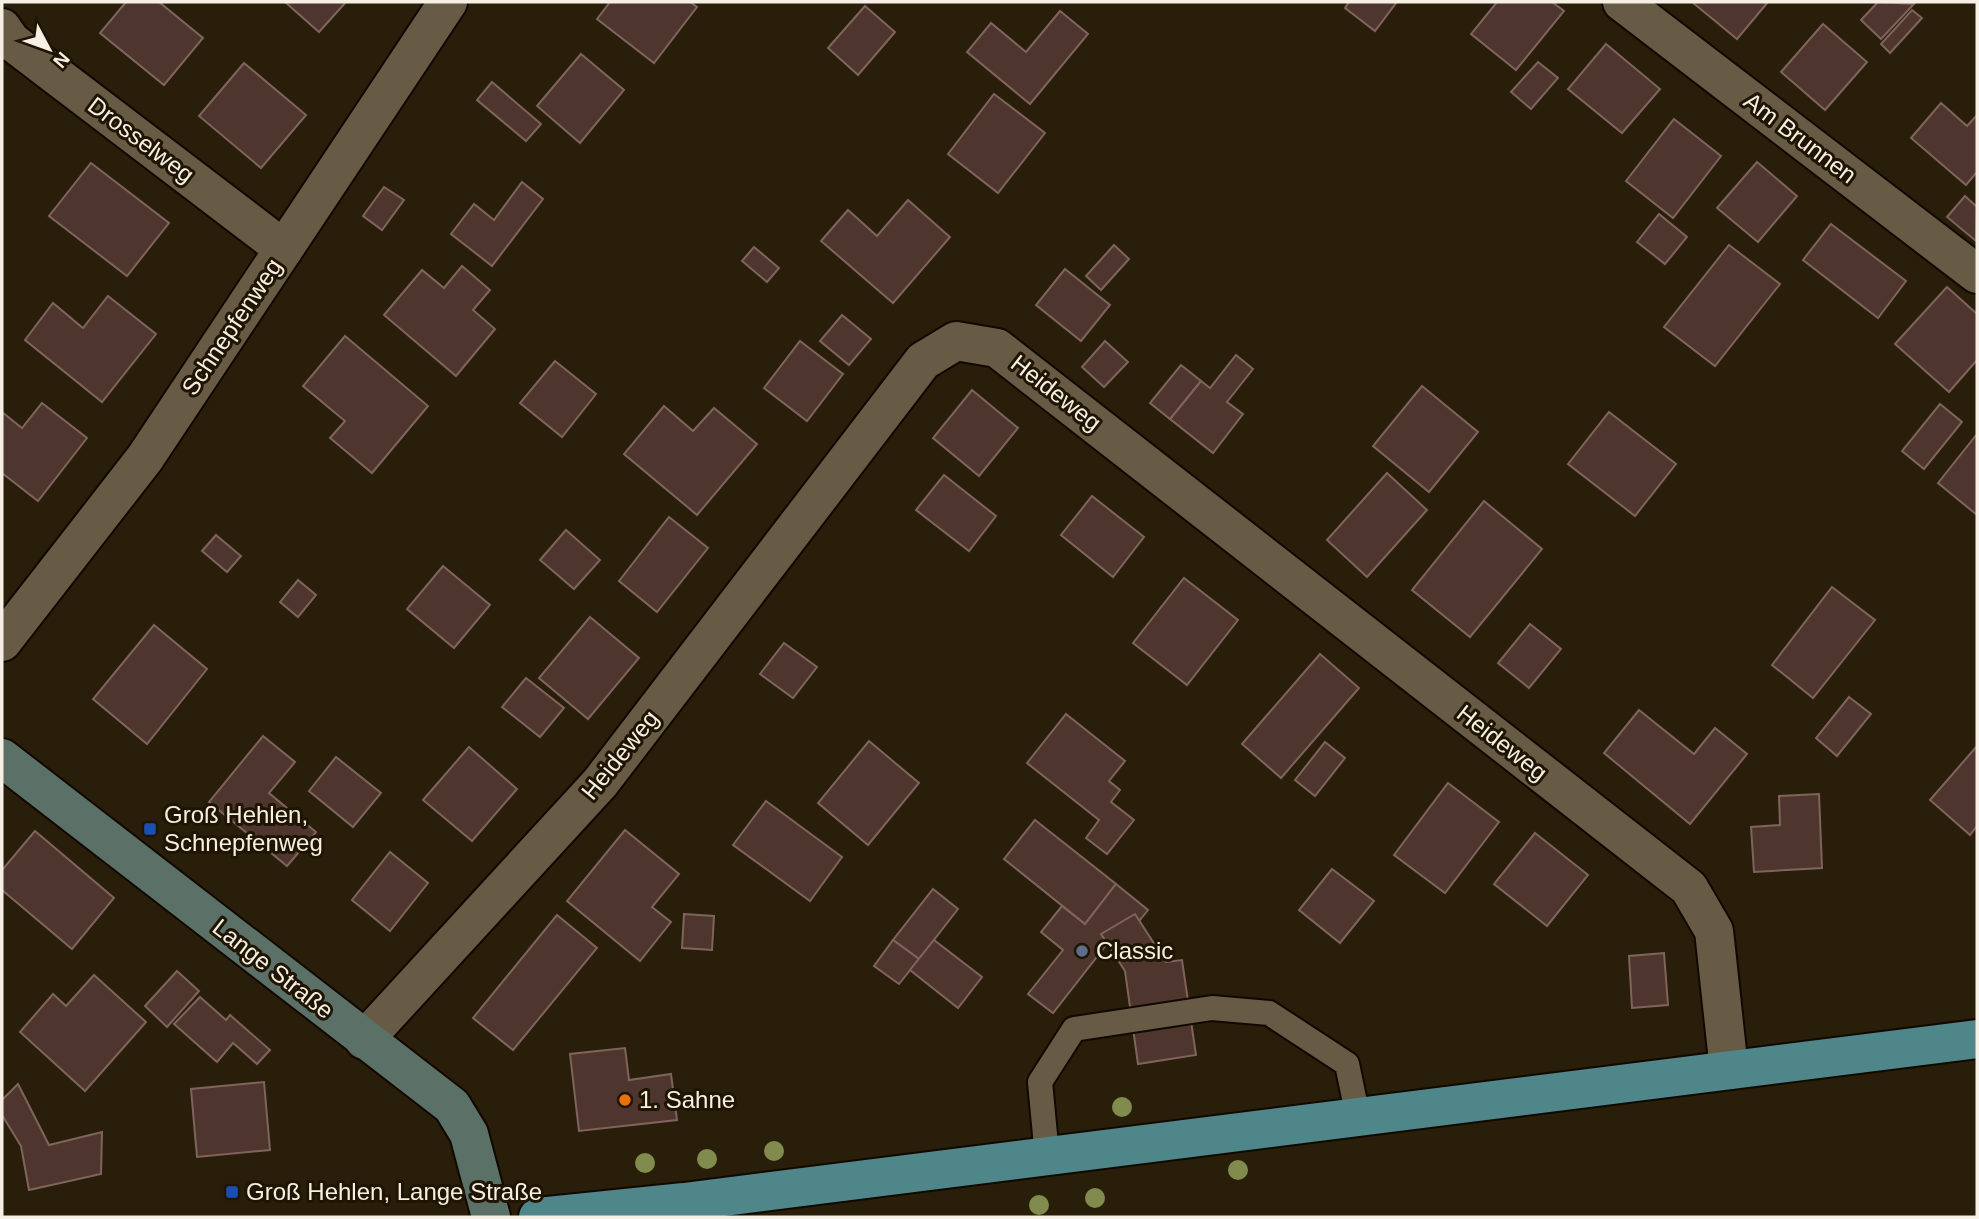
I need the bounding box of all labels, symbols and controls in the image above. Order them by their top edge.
north arrow [14,14,84,84]
text: N [49,48,74,72]
street label: Am Brunnen [1739,87,1862,189]
street label: Drosselweg [83,91,199,188]
street label: Schnepfenweg [176,253,287,400]
street label: Heideweg [1006,349,1107,436]
street label: Heideweg [1452,699,1553,786]
street label: Heideweg [576,705,664,805]
place label: Groß Hehlen, Schnepfenweg [164,801,323,856]
marker: Groß Hehlen, Schnepfenweg [142,821,158,837]
street label: Lange Straße [208,913,339,1024]
place label: Classic [1096,937,1173,964]
marker: Classic [1074,943,1090,959]
place label: 1. Sahne [639,1086,735,1113]
marker: 1. Sahne [617,1092,633,1108]
place label: Groß Hehlen, Lange Straße [246,1178,542,1205]
marker: Groß Hehlen, Lange Straße [224,1184,240,1200]

